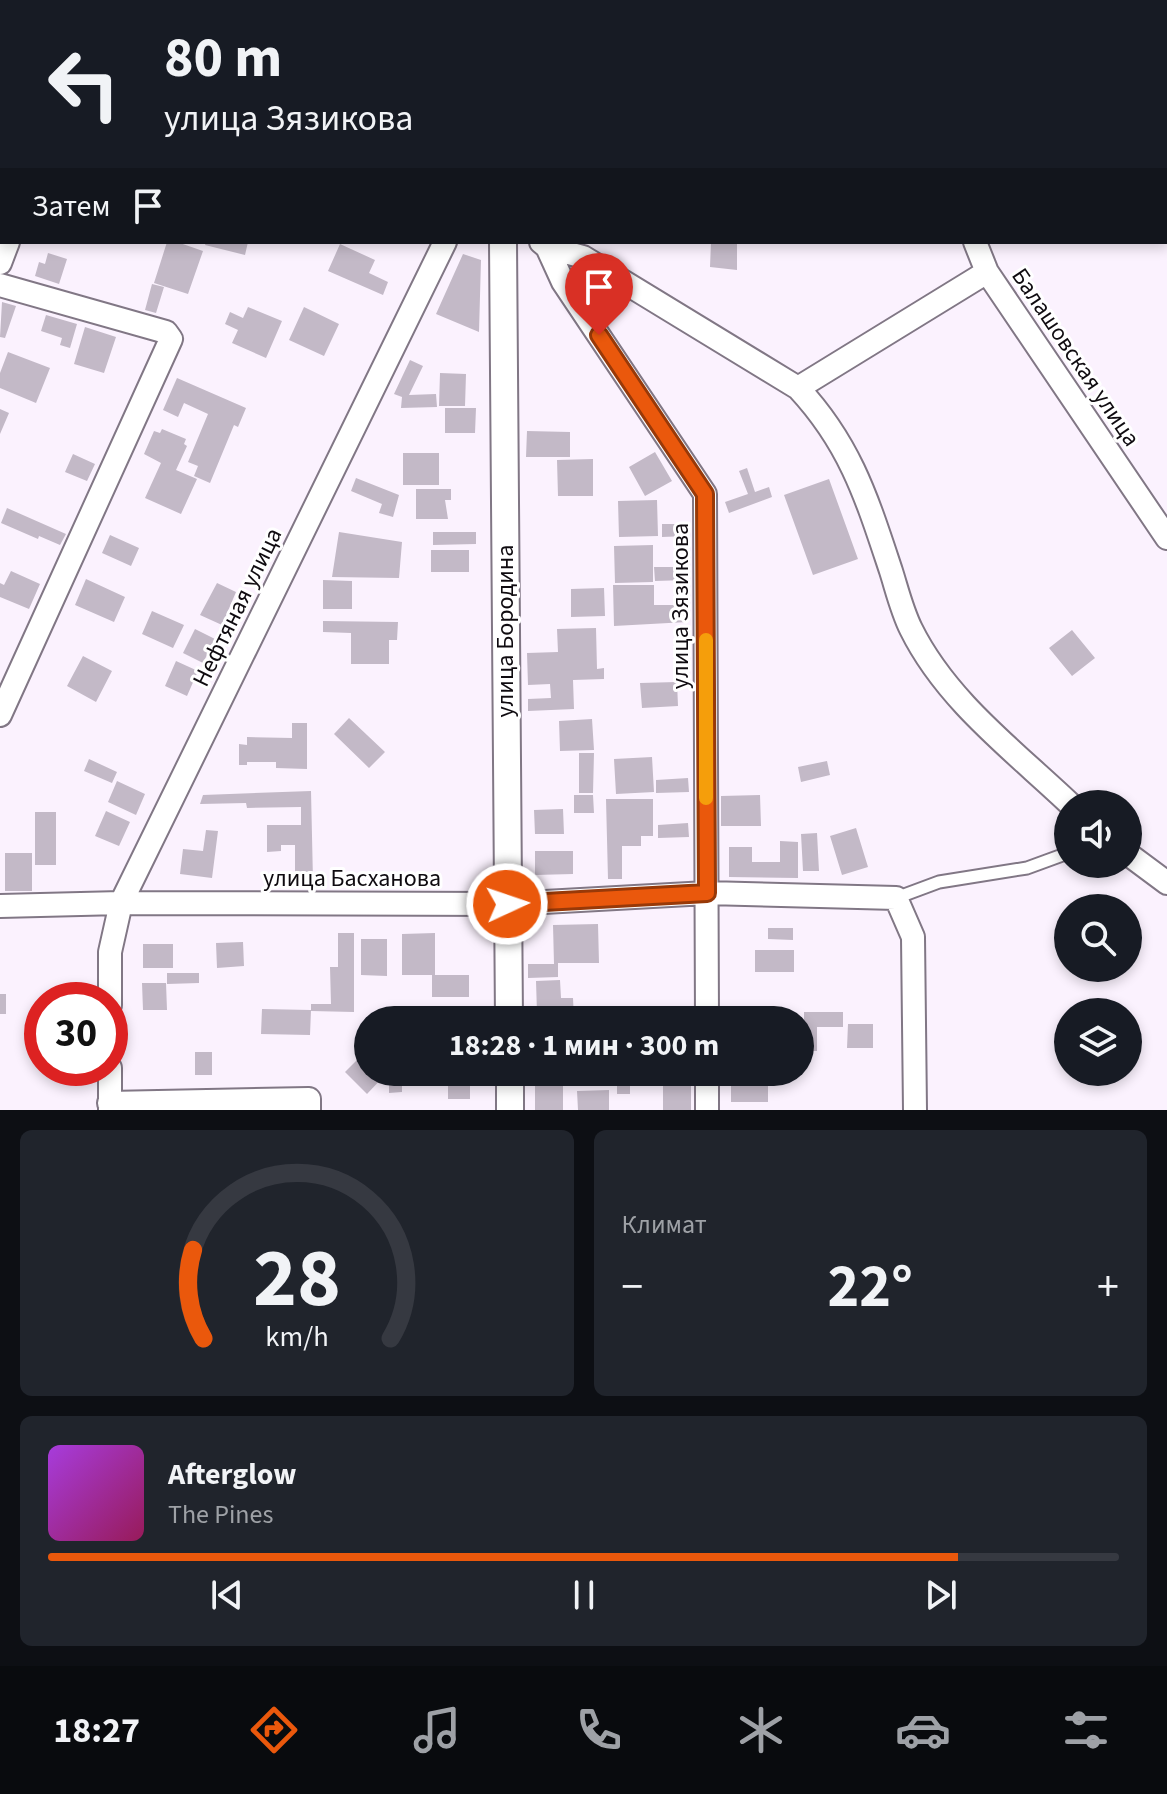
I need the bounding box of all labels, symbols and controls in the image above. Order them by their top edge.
text: 80 m [164,19,282,98]
icon: left [32,32,136,136]
text: улица Зязикова [164,93,413,144]
icon: arrive [126,184,170,228]
text: Затем [32,185,110,228]
pin [565,253,633,335]
street label: Балашовская улица [1003,261,1148,454]
icon: arrive [577,265,621,309]
street label: Нефтяная улица [184,522,291,693]
street label: улица Зязикова [663,523,698,689]
street label: улица Бородина [488,545,523,717]
map controls [1054,790,1142,1086]
button: sound [1054,790,1142,878]
street label: улица Басханова [263,861,441,896]
position arrow [465,862,549,946]
button: search [1054,894,1142,982]
speed limit sign: 30 [24,982,128,1086]
button: layers [1054,998,1142,1086]
text: 18:28 · 1 мин · 300 m [449,1024,719,1067]
text: Климат [622,1206,707,1243]
text: 28 [253,1220,341,1338]
text: 22° [828,1245,913,1330]
text: − [622,1256,643,1319]
text: + [1097,1256,1119,1319]
text: km/h [265,1317,328,1357]
text: Afterglow [168,1453,296,1496]
text: The Pines [168,1496,273,1533]
icon: previous [205,1573,249,1617]
icon: pause [562,1573,606,1617]
icon: next [919,1573,963,1617]
icon: directions [246,1702,302,1758]
icon: music [409,1702,465,1758]
icon: phone [571,1702,627,1758]
icon: climate [733,1702,789,1758]
icon: car [895,1702,951,1758]
icon: filters [1058,1702,1114,1758]
text: 18:27 [53,1705,140,1756]

